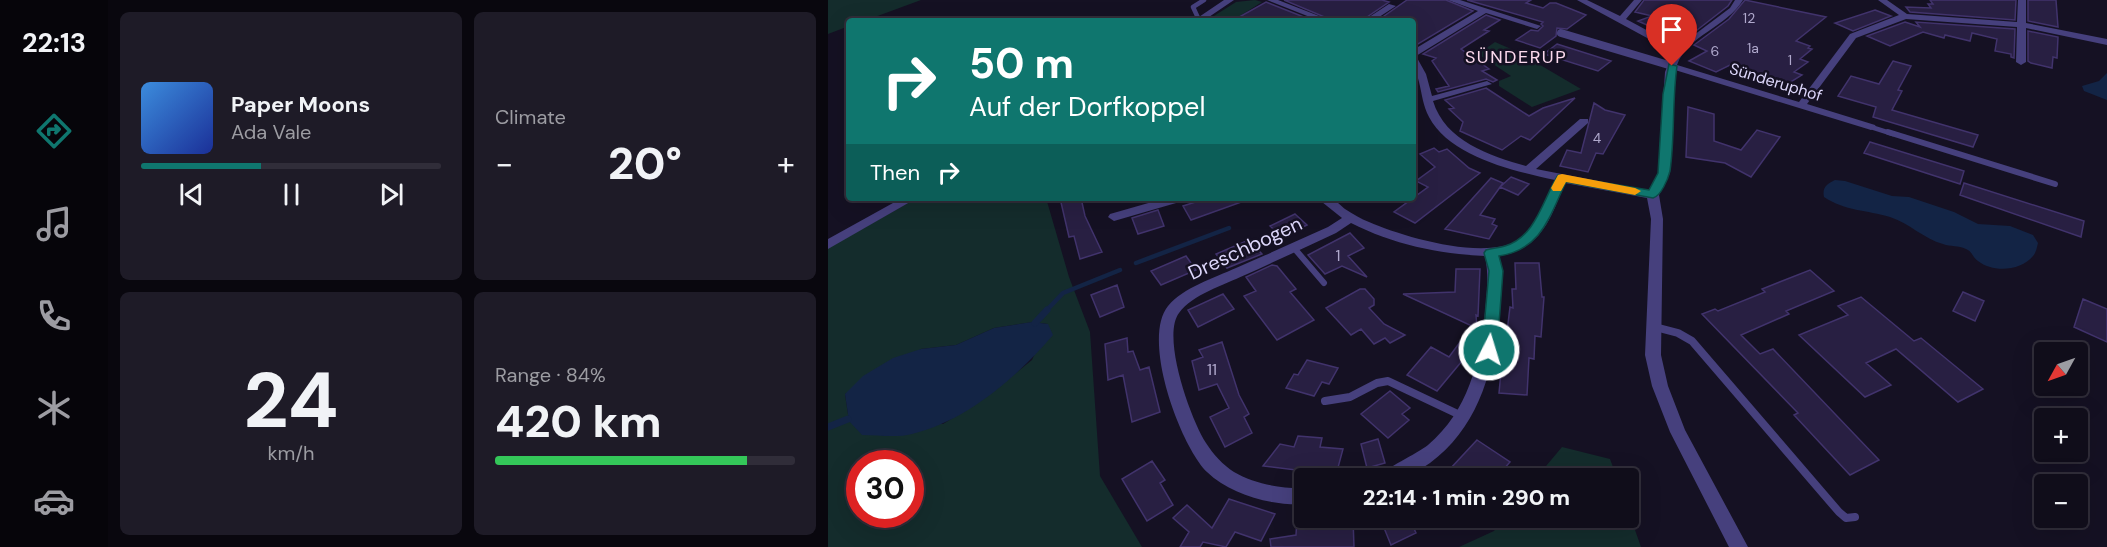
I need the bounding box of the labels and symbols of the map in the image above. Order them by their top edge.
pin [1646,4,1697,66]
house number: 12 [1743,9,1755,27]
house number: 1a [1747,39,1759,57]
house number: 6 [1711,42,1719,60]
district label: SÜNDERUP [1465,45,1567,69]
house number: 1 [1788,51,1792,69]
street label: Sünderuphof [1727,58,1825,106]
house number: 4 [1593,129,1602,147]
street label: Dreschbogen [1184,210,1306,286]
house number: 1 [1336,245,1341,266]
position arrow [1457,318,1521,382]
north arrow [2034,342,2088,396]
house number: 11 [1207,359,1217,380]
speed limit sign: 30 [846,450,924,528]

